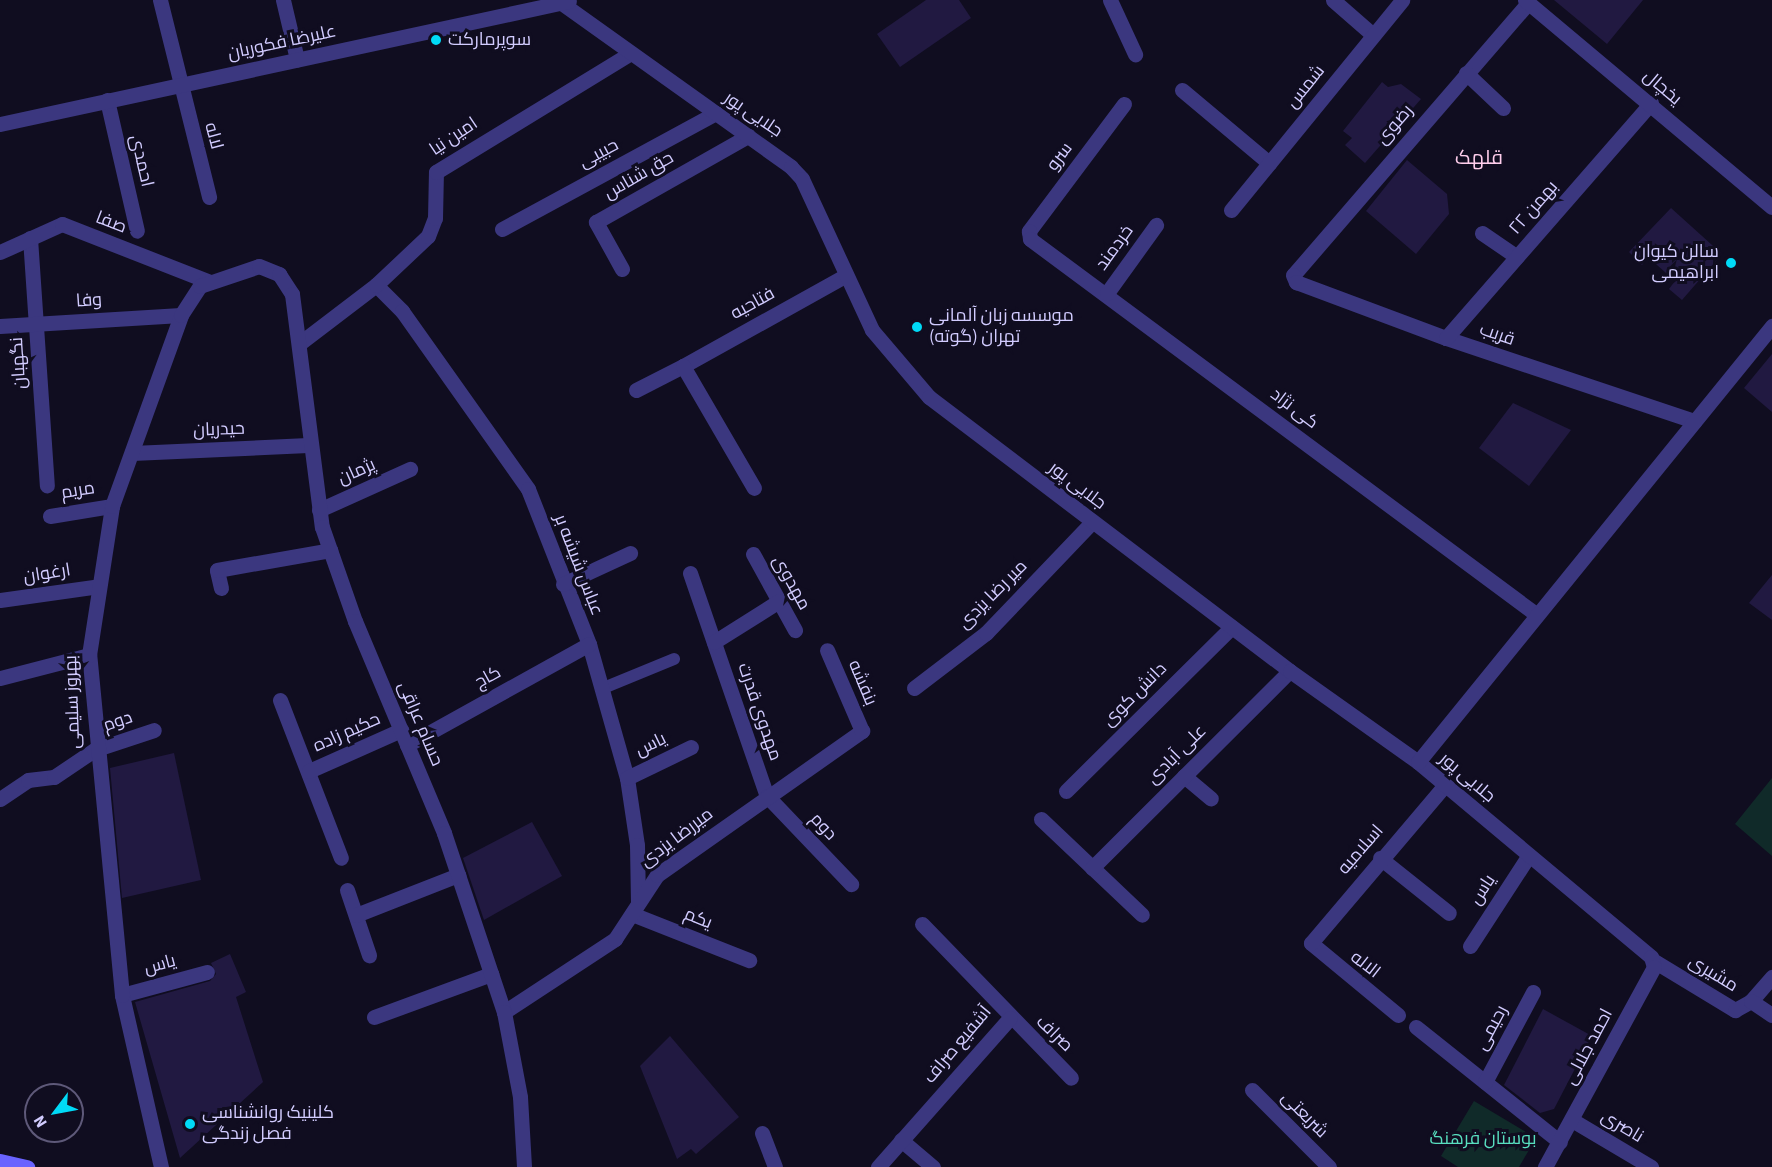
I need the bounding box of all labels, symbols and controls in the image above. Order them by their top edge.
street label: علیرضا فکوریان [226,21,338,65]
place label: سوپرمارکت [448,29,531,51]
marker: سوپرمارکت [429,33,443,47]
street label: شمس [1282,61,1330,113]
street label: یخچال [1638,66,1686,110]
street label: جلایی پور [719,88,787,142]
street label: رضوی [1372,101,1418,149]
street label: امین نیا [426,113,482,161]
street label: لاله [199,120,227,152]
street label: احمدی [125,133,157,189]
street label: حبیبی [575,135,623,173]
street label: سرو [1042,139,1078,175]
district label: قلهک [1455,146,1503,170]
street label: حق شناس [600,147,678,205]
street label: ۲۲ بهمن [1505,177,1563,239]
street label: صفا [92,207,130,239]
street label: خردمند [1091,221,1139,275]
place label: سالن کیوان ابراهیمی [1634,242,1719,284]
marker: سالن کیوان ابراهیمی [1724,256,1738,270]
street label: فتاحیه [727,283,779,325]
street label: وفا [75,289,103,313]
place label: موسسه زبان آلمانی تهران (گوته) [929,306,1074,348]
street label: قریب [1477,319,1517,351]
marker: موسسه زبان آلمانی تهران (گوته) [910,320,924,334]
street label: نگهبان [6,336,32,390]
street label: کی نژاد [1266,384,1322,434]
street label: حیدریان [193,418,245,442]
street label: پژمان [335,454,379,490]
street label: جلایی پور [1044,457,1110,515]
street label: مریم [60,478,96,504]
street label: عباس شیشه بر [549,511,607,619]
street label: مهدوی [767,552,815,614]
street label: میر رضا یزدی [954,556,1032,634]
street label: ارغوان [22,560,72,588]
street label: بهروز سلیمی [61,655,85,749]
street label: بنفشه [843,657,881,709]
street label: دانش کوی [1098,658,1172,732]
street label: مهدوی قدرت [732,660,786,764]
street label: کاج [471,662,505,694]
street label: حسام عراقی [393,678,447,770]
street label: دوم [100,707,136,737]
street label: حکیم زاده [310,709,384,757]
street label: علی آبادی [1143,721,1211,789]
street label: یاس [632,728,670,762]
street label: جلایی پور [1435,748,1499,808]
street label: میررضا یزدی [636,804,718,872]
street label: دوم [805,809,841,845]
street label: اسلامیه [1333,821,1389,879]
street label: یاس [1465,871,1501,909]
street label: یکم [681,904,715,934]
street label: الاله [1346,947,1384,983]
street label: یاس [142,950,178,980]
street label: مشیری [1684,951,1742,997]
street label: آشفیع صراف [919,1002,997,1088]
street label: رحیمی [1471,1002,1513,1054]
street label: احمد جلالی [1560,1005,1618,1089]
street label: صراف [1031,1011,1077,1057]
north arrow [24,1083,84,1143]
street label: شریعتی [1276,1087,1332,1143]
place label: کلینیک روانشناسی فصل زندگی [202,1103,334,1146]
street label: ناصری [1597,1106,1647,1148]
text: N [28,1111,53,1132]
marker: کلینیک روانشناسی فصل زندگی [183,1117,197,1131]
park label: بوستان فرهنگ [1430,1128,1536,1150]

